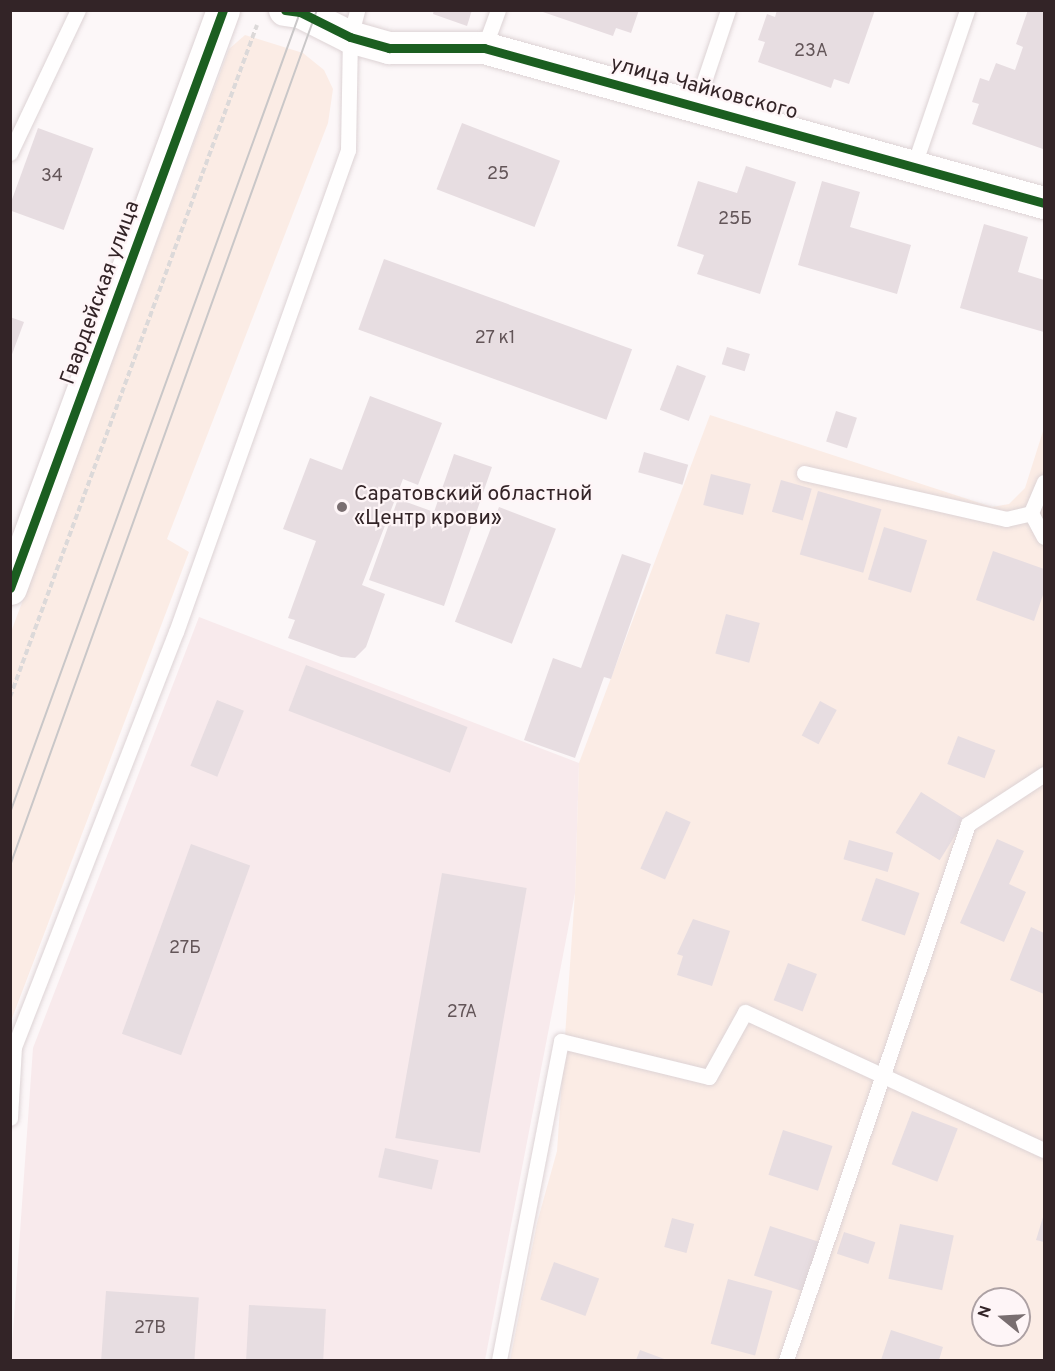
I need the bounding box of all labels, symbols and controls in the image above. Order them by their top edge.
house number: 23А [794,41,828,63]
street label: улица Чайковского [608,52,800,126]
house number: 25 [487,164,509,186]
house number: 34 [41,166,63,188]
street label: Гвардейская улица [56,198,146,388]
house number: 25Б [718,209,752,231]
house number: 27 к1 [474,328,516,350]
place label: Саратовский областной «Центр крови» [354,482,592,532]
marker: Саратовский областной «Центр крови» [335,500,349,514]
house number: 27Б [169,938,201,960]
house number: 27А [447,1002,477,1024]
north arrow [971,1287,1031,1347]
text: N [974,1303,997,1321]
house number: 27В [134,1318,166,1340]

